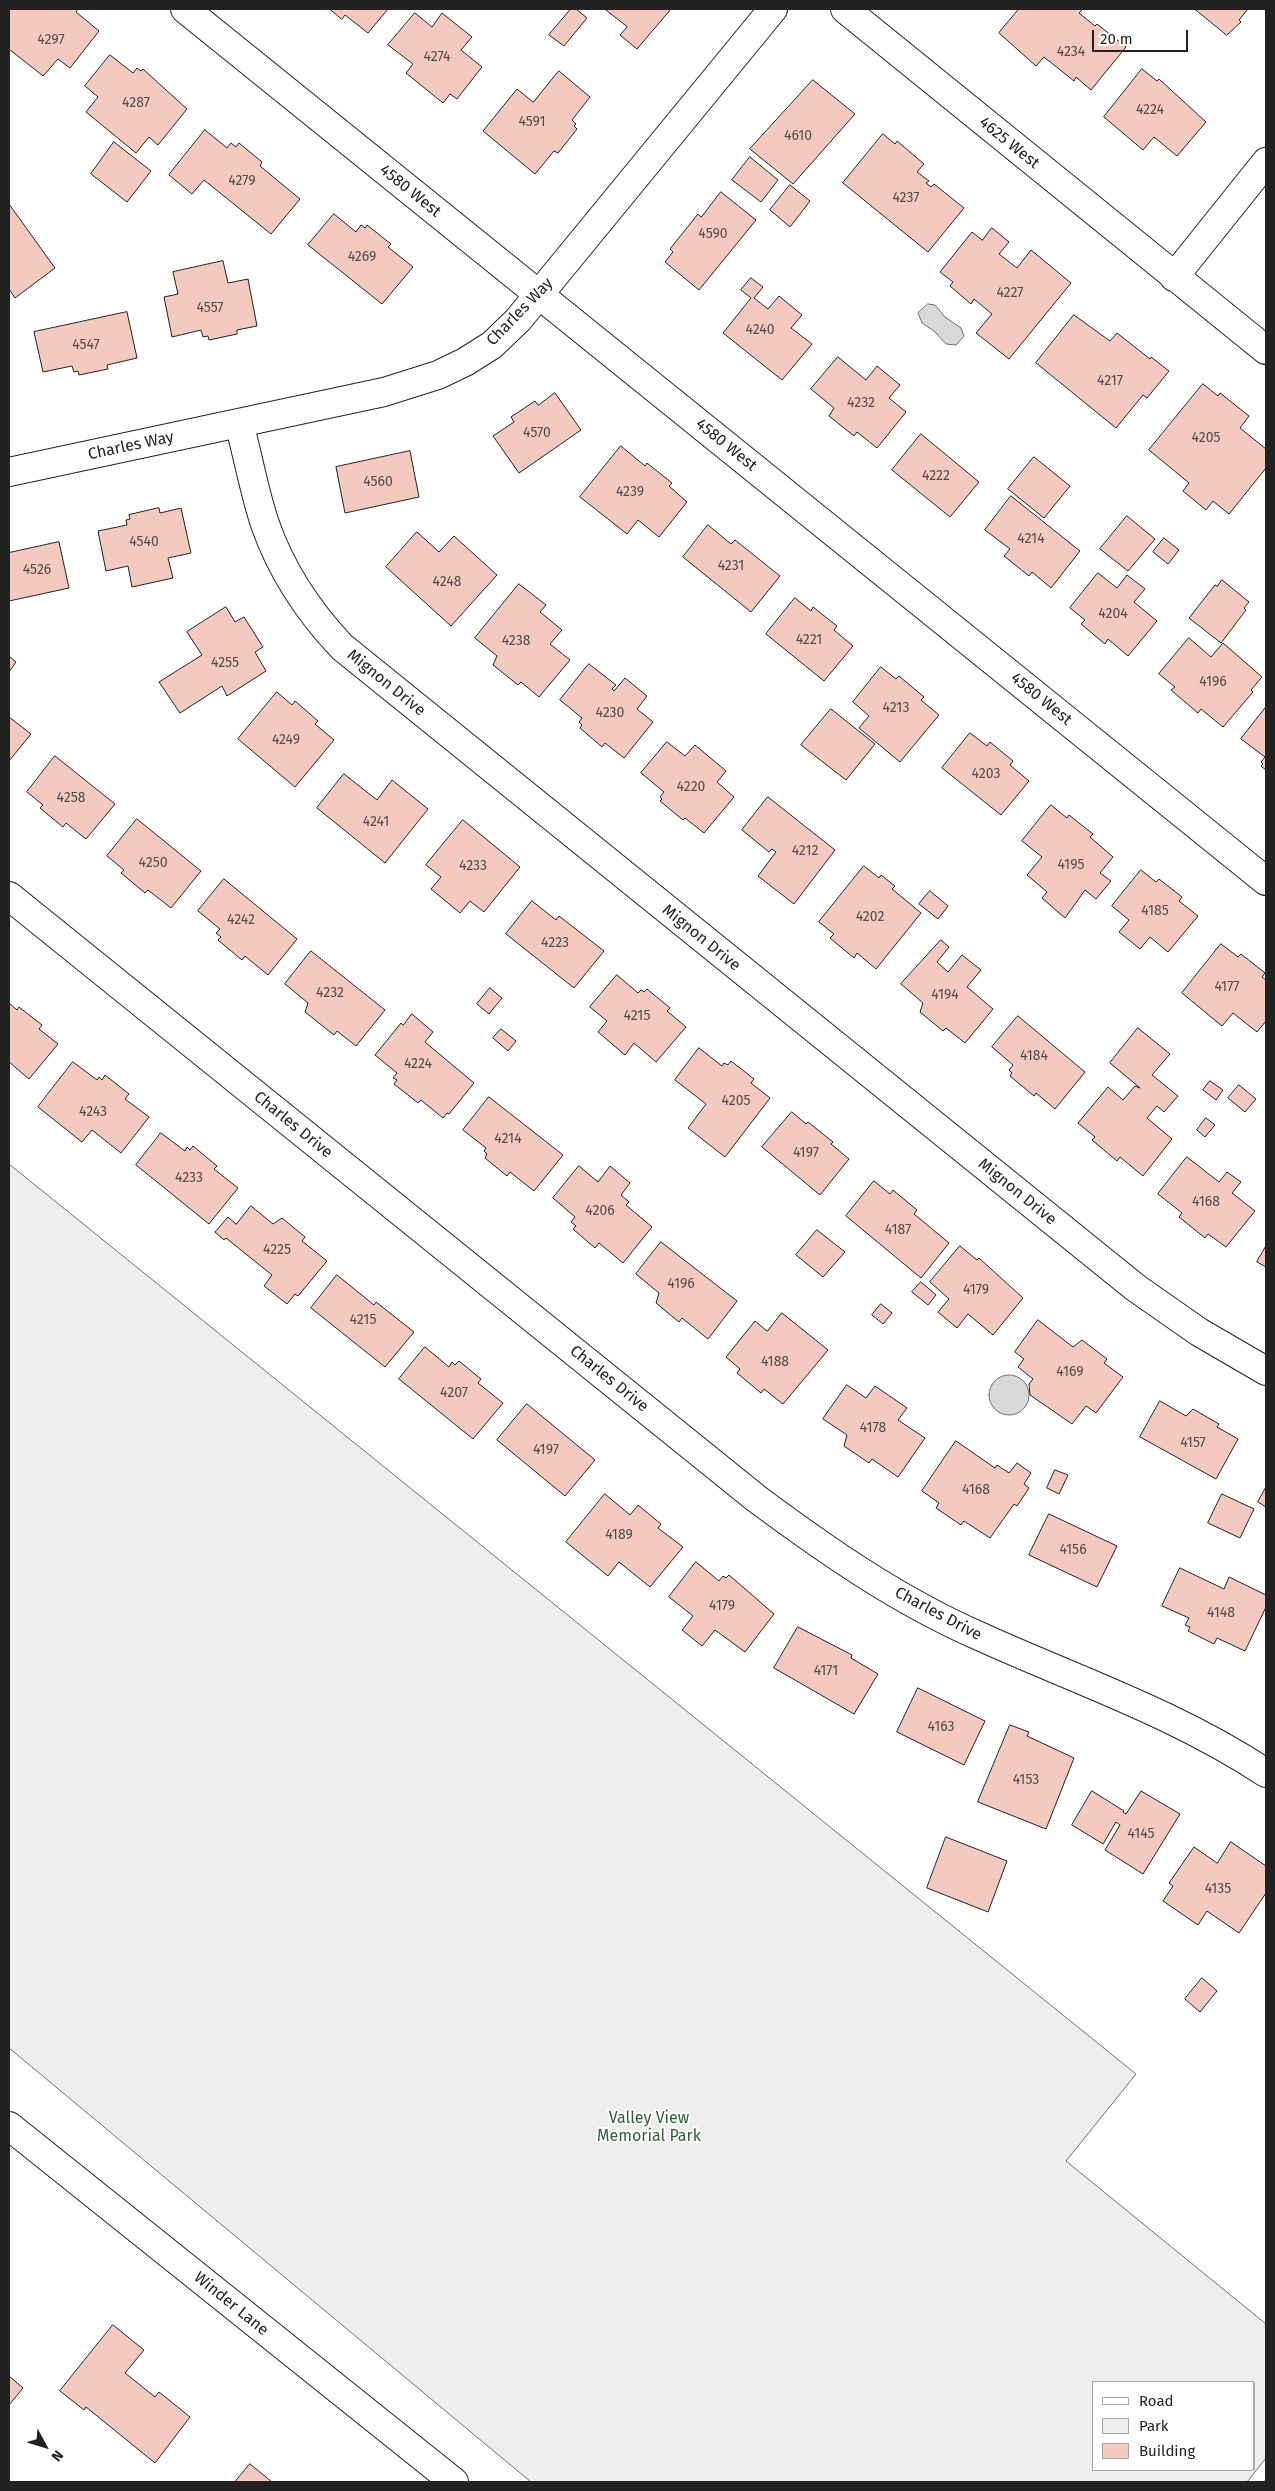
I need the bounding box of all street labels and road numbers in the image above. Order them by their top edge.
street label: 4625 West [975,113,1043,173]
street label: 4580 West [375,160,445,222]
street label: Charles Way [483,274,557,350]
street label: 4580 West [691,414,761,476]
street label: Charles Way [86,428,176,464]
street label: Mignon Drive [343,646,429,720]
street label: 4580 West [1006,668,1076,730]
street label: Mignon Drive [658,901,744,975]
street label: Charles Drive [250,1087,336,1163]
street label: Mignon Drive [974,1155,1060,1229]
street label: Charles Drive [566,1341,652,1417]
street label: Charles Drive [891,1583,985,1645]
street label: Winder Lane [190,2268,272,2340]

